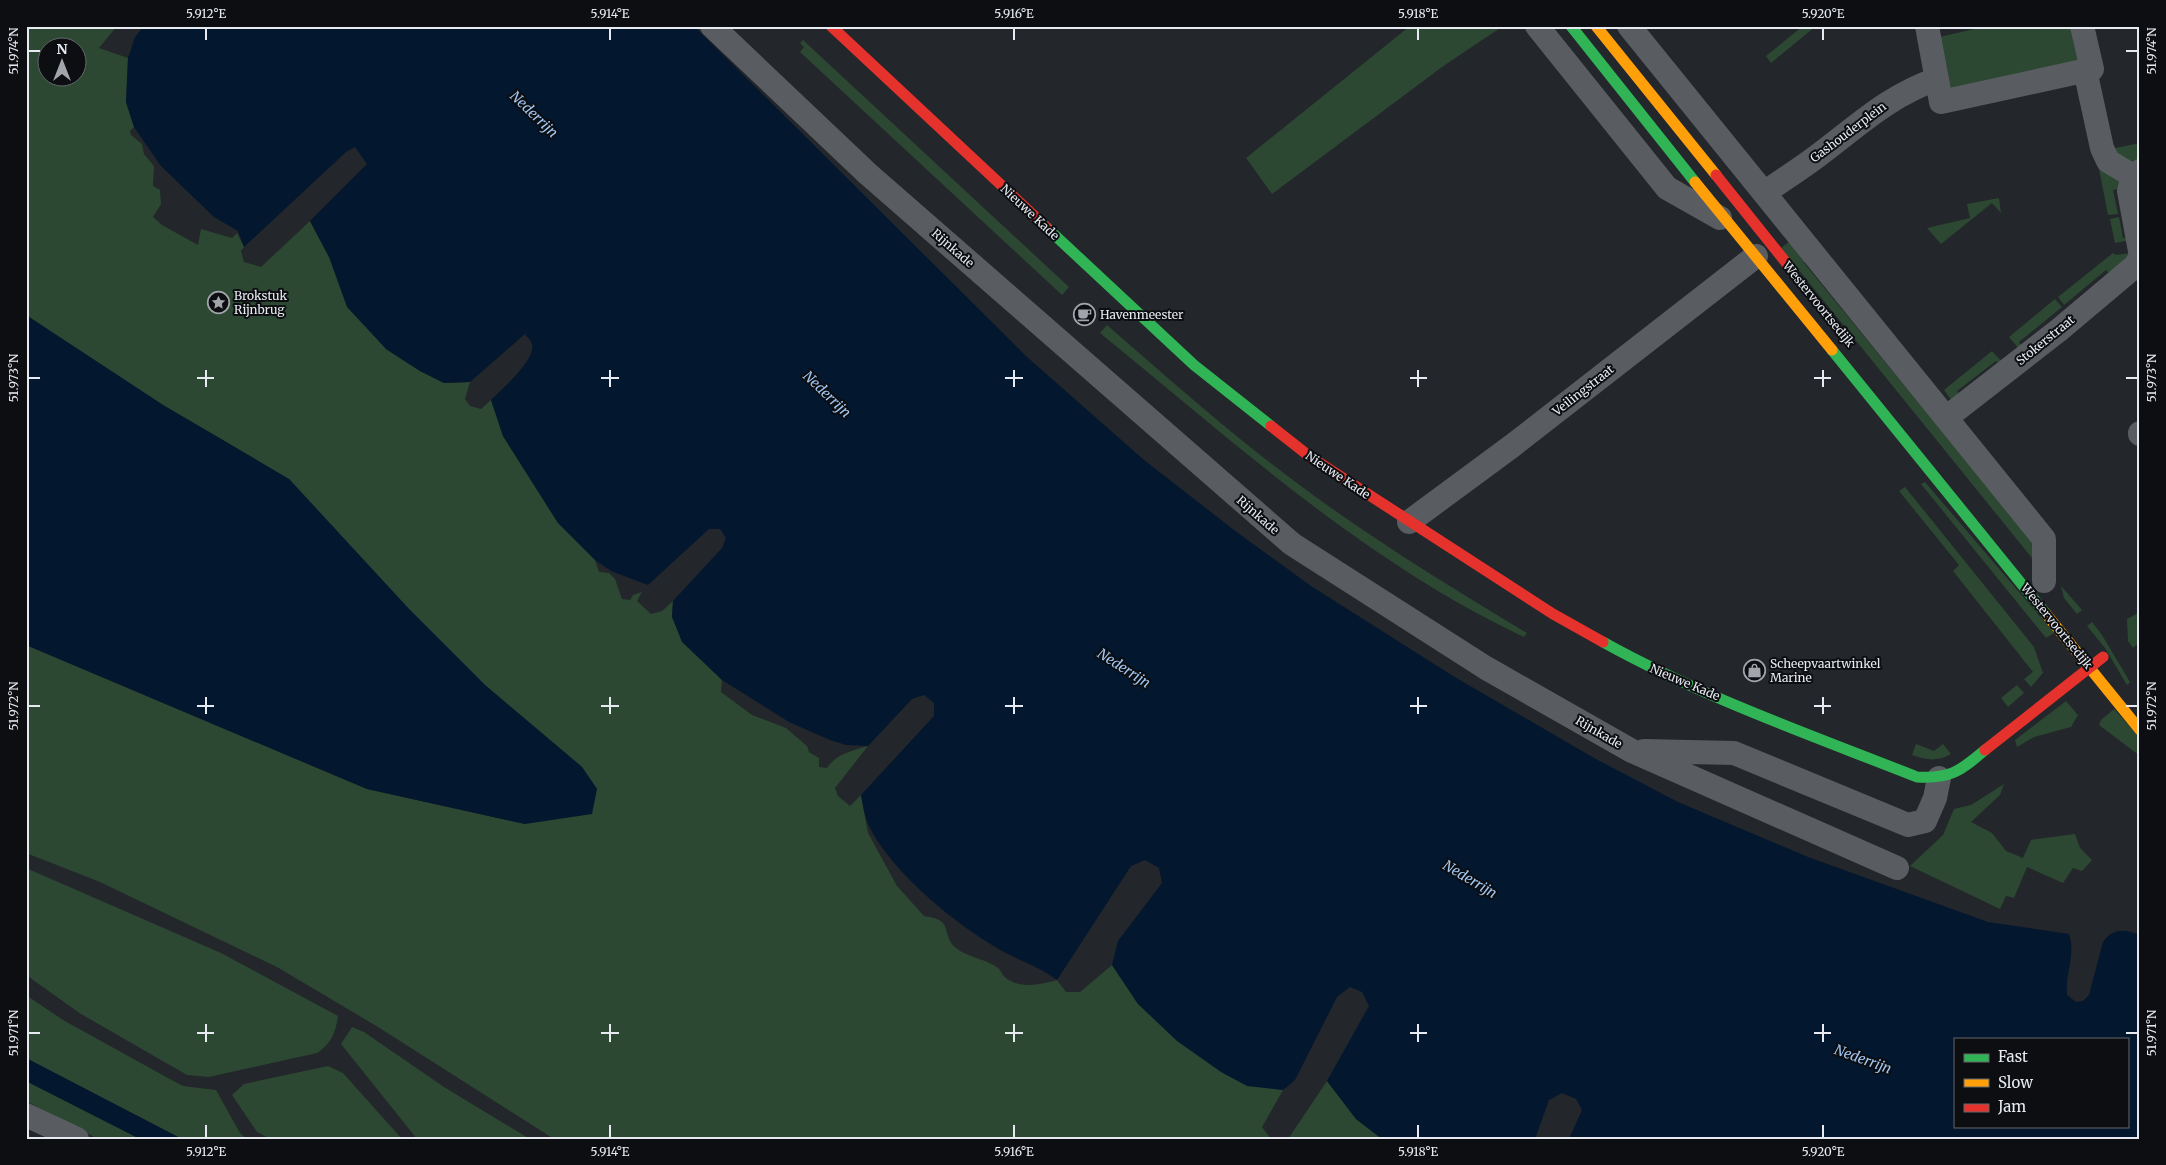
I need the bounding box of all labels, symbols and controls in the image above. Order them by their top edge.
text: 5.912°E [186,6,226,21]
text: 5.914°E [591,6,630,21]
text: 5.916°E [994,6,1034,21]
text: 5.918°E [1398,6,1438,21]
text: 5.920°E [1802,6,1845,21]
text: 51.974°N [6,27,21,75]
text: 51.974°N [2144,27,2159,75]
north arrow [38,38,88,88]
text: N [56,40,68,58]
water label: Nederrijn [506,87,562,141]
street label: Gashouderplein [1807,99,1889,165]
street label: Nieuwe Kade [998,181,1062,243]
street label: Rijnkade [929,226,977,270]
street label: Westervoortsedijk [1779,258,1858,350]
place label: Brokstuk Rijnbrug [234,288,288,317]
place icon: Brokstuk Rijnbrug [206,290,230,314]
cafe icon: Havenmeester [1072,302,1096,326]
place label: Havenmeester [1100,307,1184,322]
street label: Stokerstraat [2013,312,2077,368]
text: 51.973°N [6,353,21,402]
text: 51.973°N [2144,353,2159,402]
street label: Veilingstraat [1549,361,1617,419]
water label: Nederrijn [799,367,855,421]
street label: Nieuwe Kade [1303,448,1373,502]
street label: Rijnkade [1234,493,1282,537]
street label: Westervoortsedijk [2017,580,2096,672]
water label: Nederrijn [1094,644,1154,692]
place label: Scheepvaartwinkel Marine [1770,656,1881,685]
shop icon: Scheepvaartwinkel Marine [1742,658,1766,682]
street label: Nieuwe Kade [1648,661,1722,703]
text: 51.972°N [6,681,21,730]
text: 51.972°N [2144,681,2159,730]
street label: Rijnkade [1573,713,1625,751]
water label: Nederrijn [1440,856,1500,902]
text: 51.971°N [6,1009,21,1056]
text: 51.971°N [2144,1009,2159,1056]
legend [1954,1038,2128,1128]
water label: Nederrijn [1832,1040,1894,1078]
text: Fast [1998,1047,2028,1066]
text: Slow [1998,1073,2033,1092]
text: Jam [1997,1097,2026,1116]
text: 5.912°E [186,1144,226,1159]
text: 5.914°E [591,1144,630,1159]
text: 5.916°E [994,1144,1034,1159]
text: 5.918°E [1398,1144,1438,1159]
text: 5.920°E [1802,1144,1845,1159]

